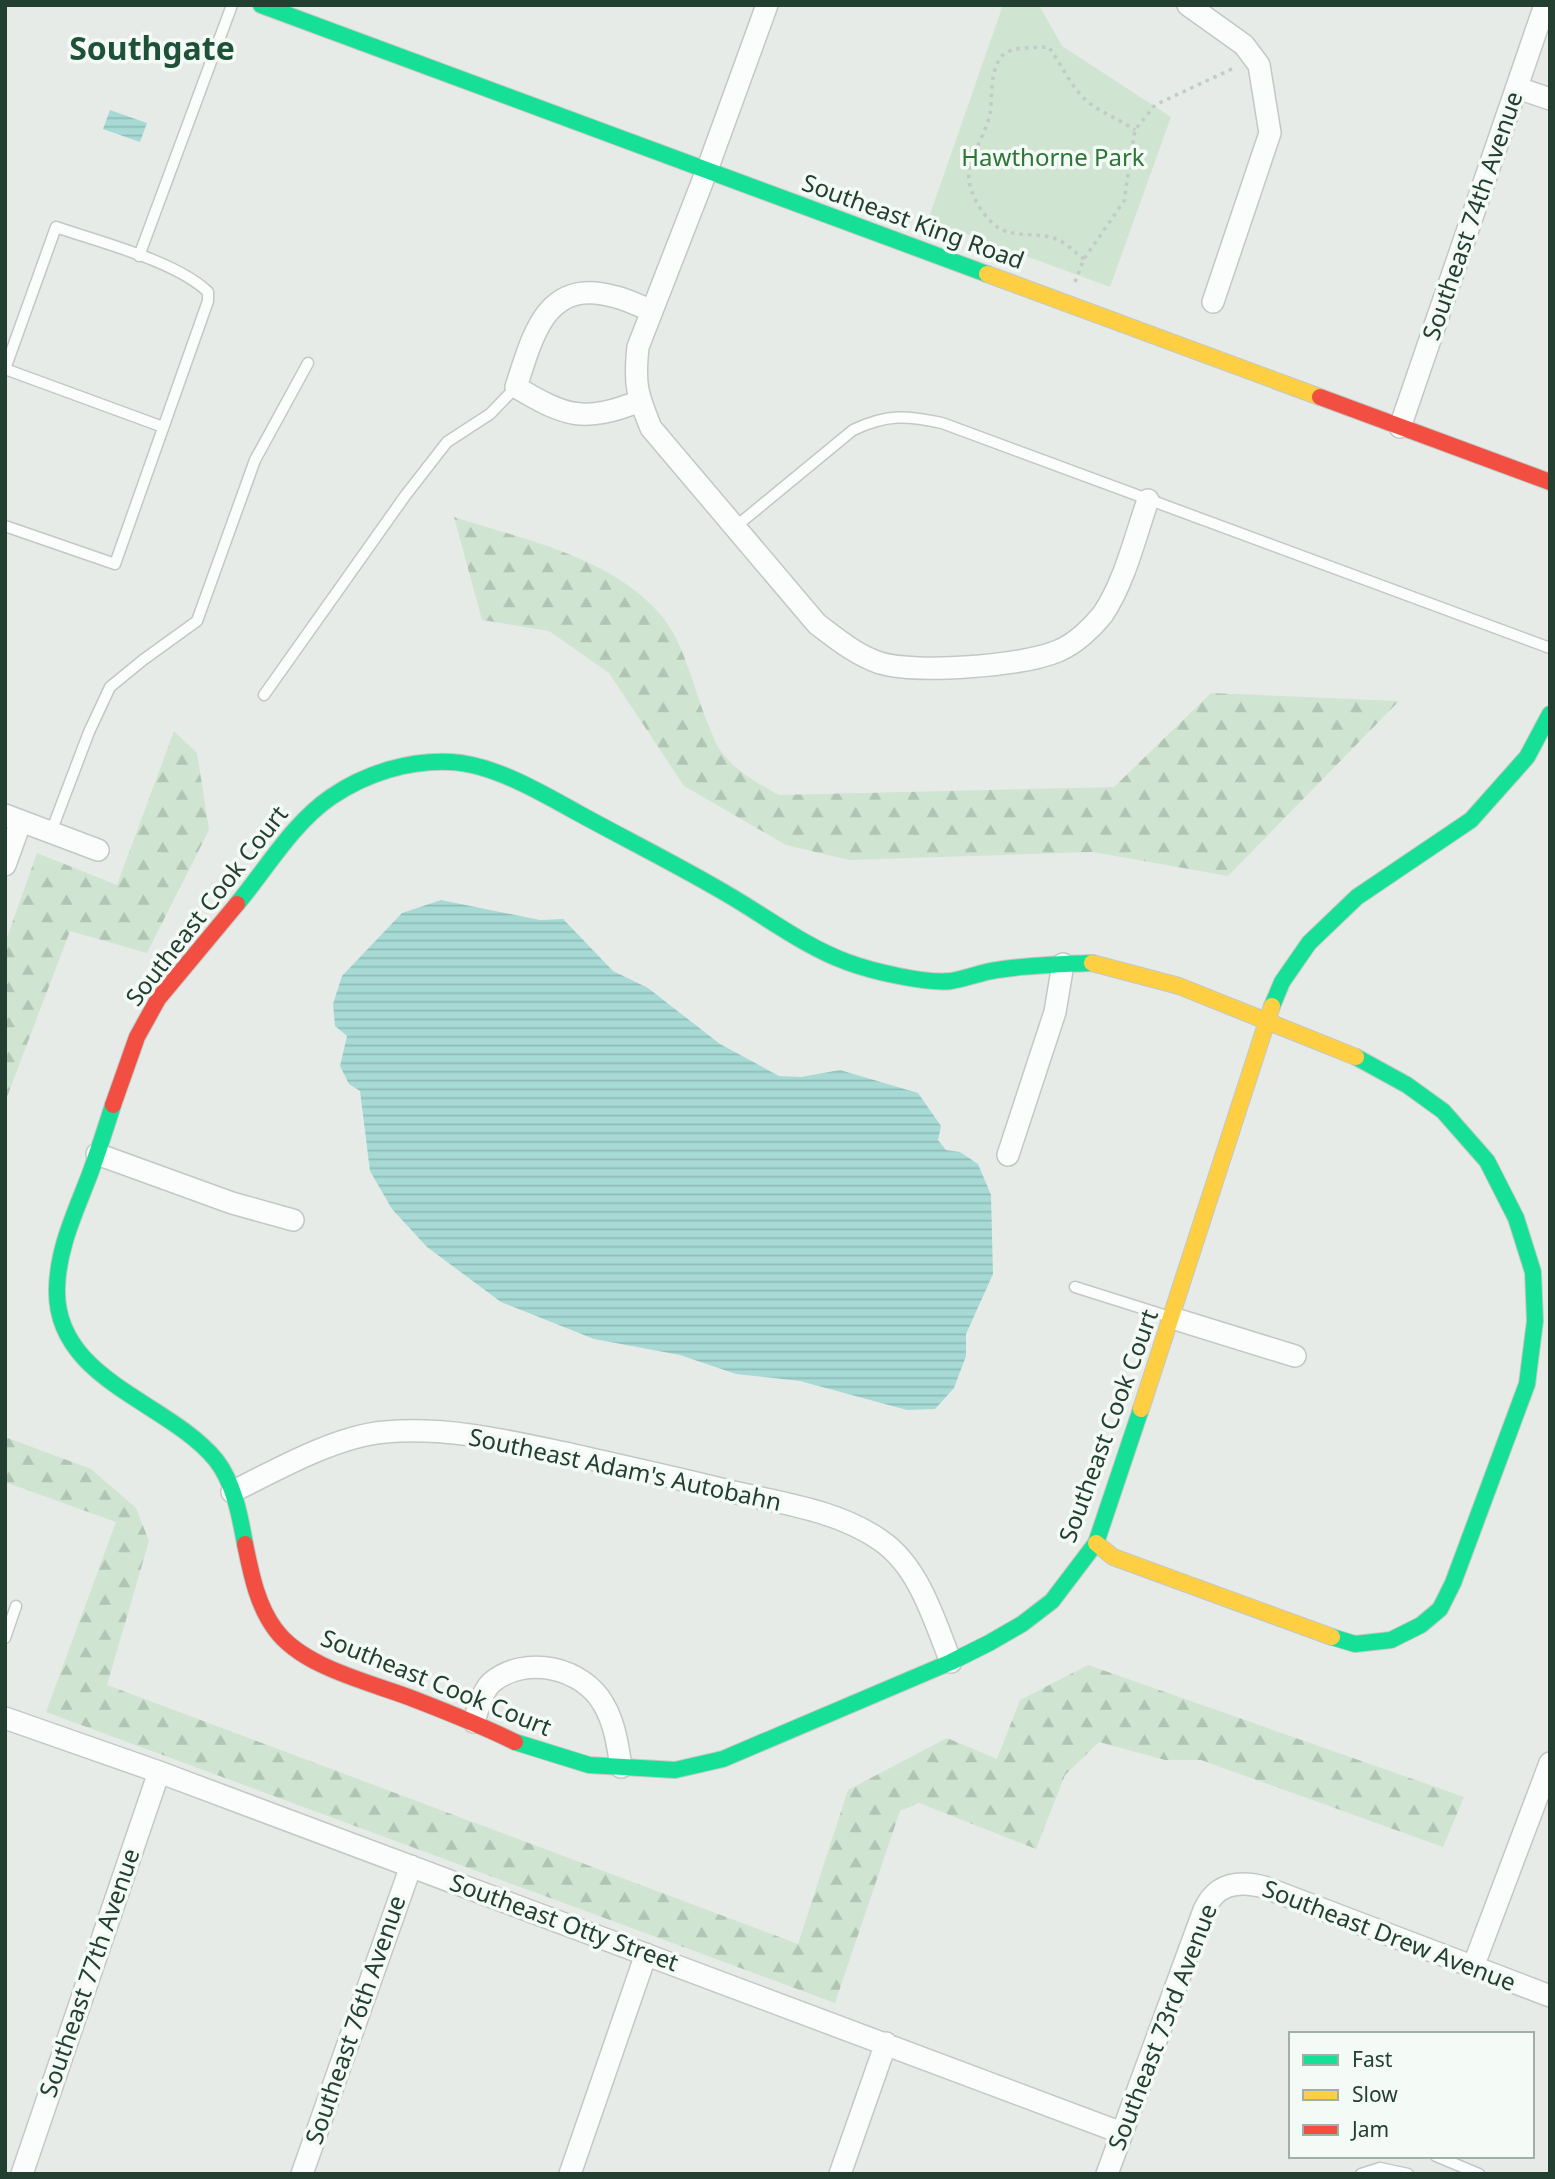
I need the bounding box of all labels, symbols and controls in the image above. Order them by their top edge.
district label: Southgate [69,26,235,69]
street label: Southeast 74th Avenue [1414,87,1530,344]
park label: Hawthorne Park [961,140,1145,173]
street label: Southeast King Road [798,165,1029,276]
street label: Southeast Cook Court [117,798,295,1012]
street label: Southeast Cook Court [1050,1304,1165,1547]
street label: Southeast Adam's Autobahn [466,1419,785,1518]
street label: Southeast Cook Court [316,1620,557,1743]
street label: Southeast 77th Avenue [31,1844,147,2101]
street label: Southeast Otty Street [446,1865,684,1978]
street label: Southeast Drew Avenue [1258,1871,1521,1998]
street label: Southeast 76th Avenue [297,1891,413,2148]
street label: Southeast 73rd Avenue [1099,1898,1224,2154]
legend [1289,2032,1534,2158]
text: Fast [1352,2045,1393,2073]
text: Slow [1352,2080,1398,2108]
text: Jam [1350,2115,1389,2143]

